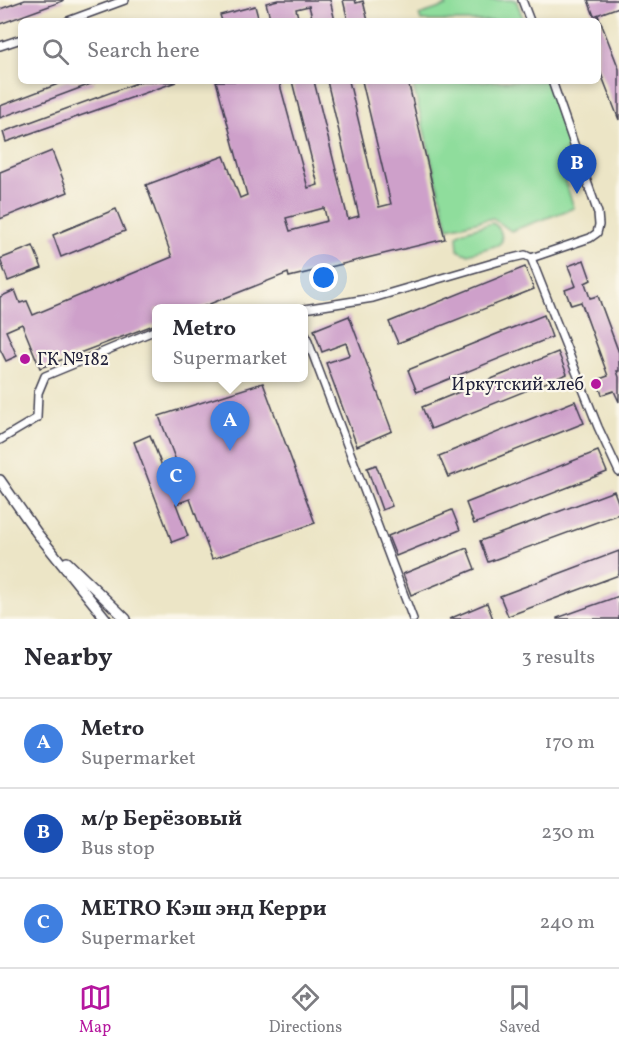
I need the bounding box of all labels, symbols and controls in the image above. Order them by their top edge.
search box [18,18,601,84]
icon: search [39,35,72,68]
text: Search here [87,36,200,67]
pin: B [558,144,596,194]
your location [309,263,338,292]
popup [152,304,308,382]
text: Metro [173,314,236,345]
text: Supermarket [173,345,287,373]
place label: ГК №182 [37,348,109,373]
marker: ГК №182 [18,352,32,366]
place label: Иркутский хлеб [451,373,584,398]
marker: Иркутский хлеб [589,377,603,391]
pin: A [210,402,250,451]
pin: C [156,458,195,507]
text: Nearby [24,640,113,676]
text: 3 results [521,644,595,672]
text: Metro [81,714,144,745]
text: A [36,729,51,757]
text: 170 m [545,729,595,757]
text: Supermarket [81,745,196,773]
text: м/р Берёзовый [81,804,242,835]
text: B [37,819,50,847]
text: 230 m [541,819,595,847]
text: Bus stop [81,835,155,863]
text: METRO Кэш энд Керри [81,894,327,925]
text: C [37,909,50,937]
text: 240 m [540,909,595,937]
text: Supermarket [81,925,196,953]
tab: Map [79,981,112,1039]
tab: Directions [269,981,342,1039]
tab: Saved [499,981,540,1039]

